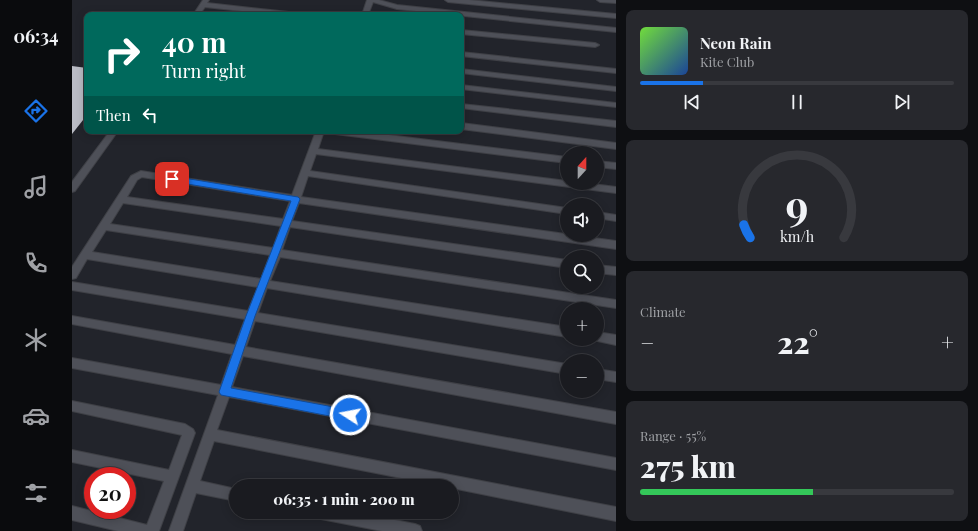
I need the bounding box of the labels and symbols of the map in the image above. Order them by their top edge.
north arrow [560,146,604,190]
pin [155,162,189,196]
position arrow [329,394,371,436]
speed limit sign: 20 [84,467,136,519]

